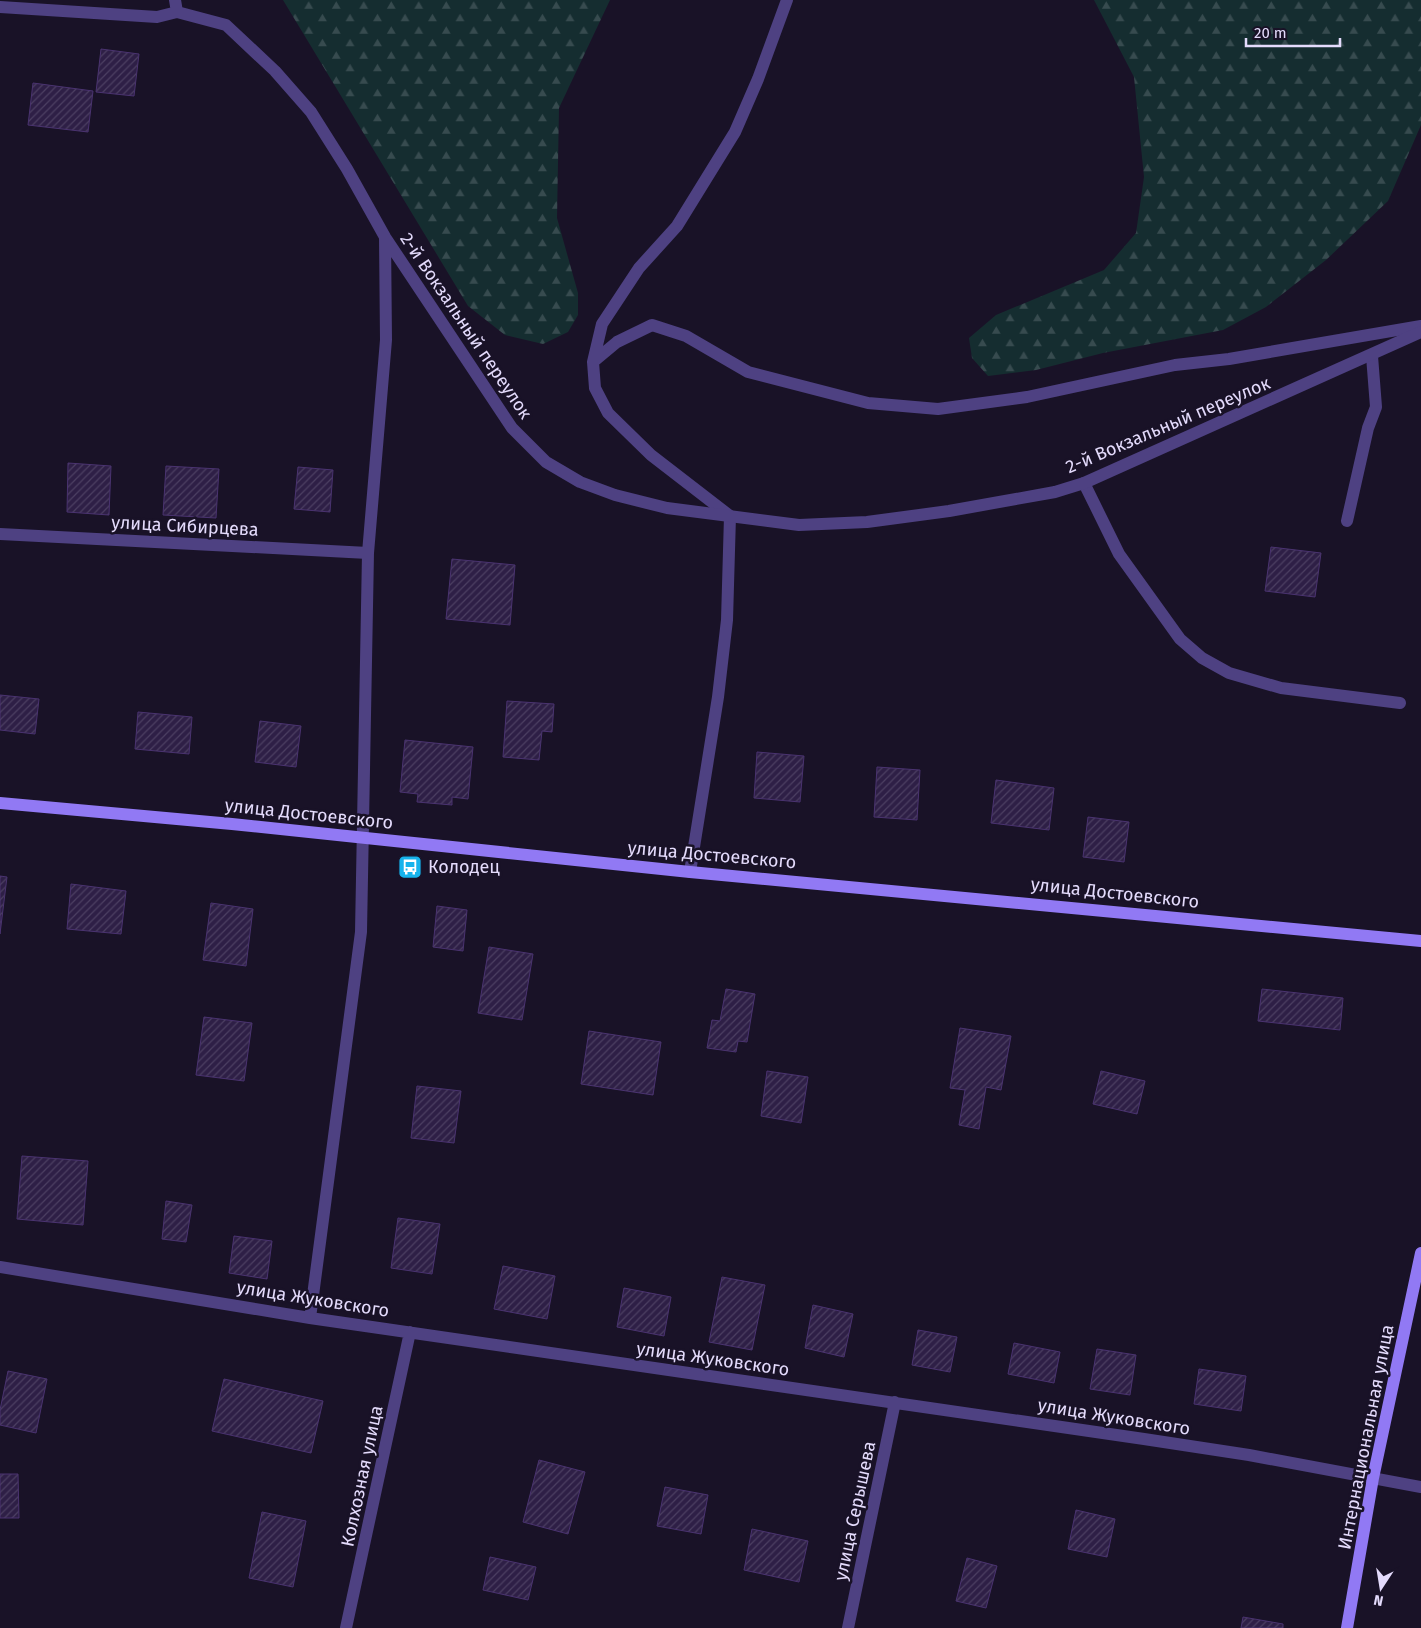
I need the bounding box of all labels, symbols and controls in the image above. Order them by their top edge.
scale bar [1246,15,1340,47]
text: 20 m [1254,24,1287,42]
street label: 2-й Вокзальный переулок [395,229,537,424]
street label: 2-й Вокзальный переулок [1062,372,1274,478]
street label: улица Сибирцева [111,511,259,541]
street label: улица Достоевского [224,794,394,834]
street label: улица Достоевского [627,837,797,873]
bus stop icon: Колодец [397,854,423,880]
place label: Колодец [428,856,500,878]
street label: улица Достоевского [1030,873,1200,913]
street label: улица Жуковского [235,1276,391,1322]
street label: Интернациональная улица [1333,1323,1399,1551]
street label: улица Жуковского [635,1337,791,1381]
street label: улица Жуковского [1036,1394,1192,1440]
street label: Колхозная улица [336,1403,388,1549]
street label: улица Серышева [829,1439,881,1583]
north arrow [1356,1563,1406,1613]
text: N [1372,1591,1385,1610]

